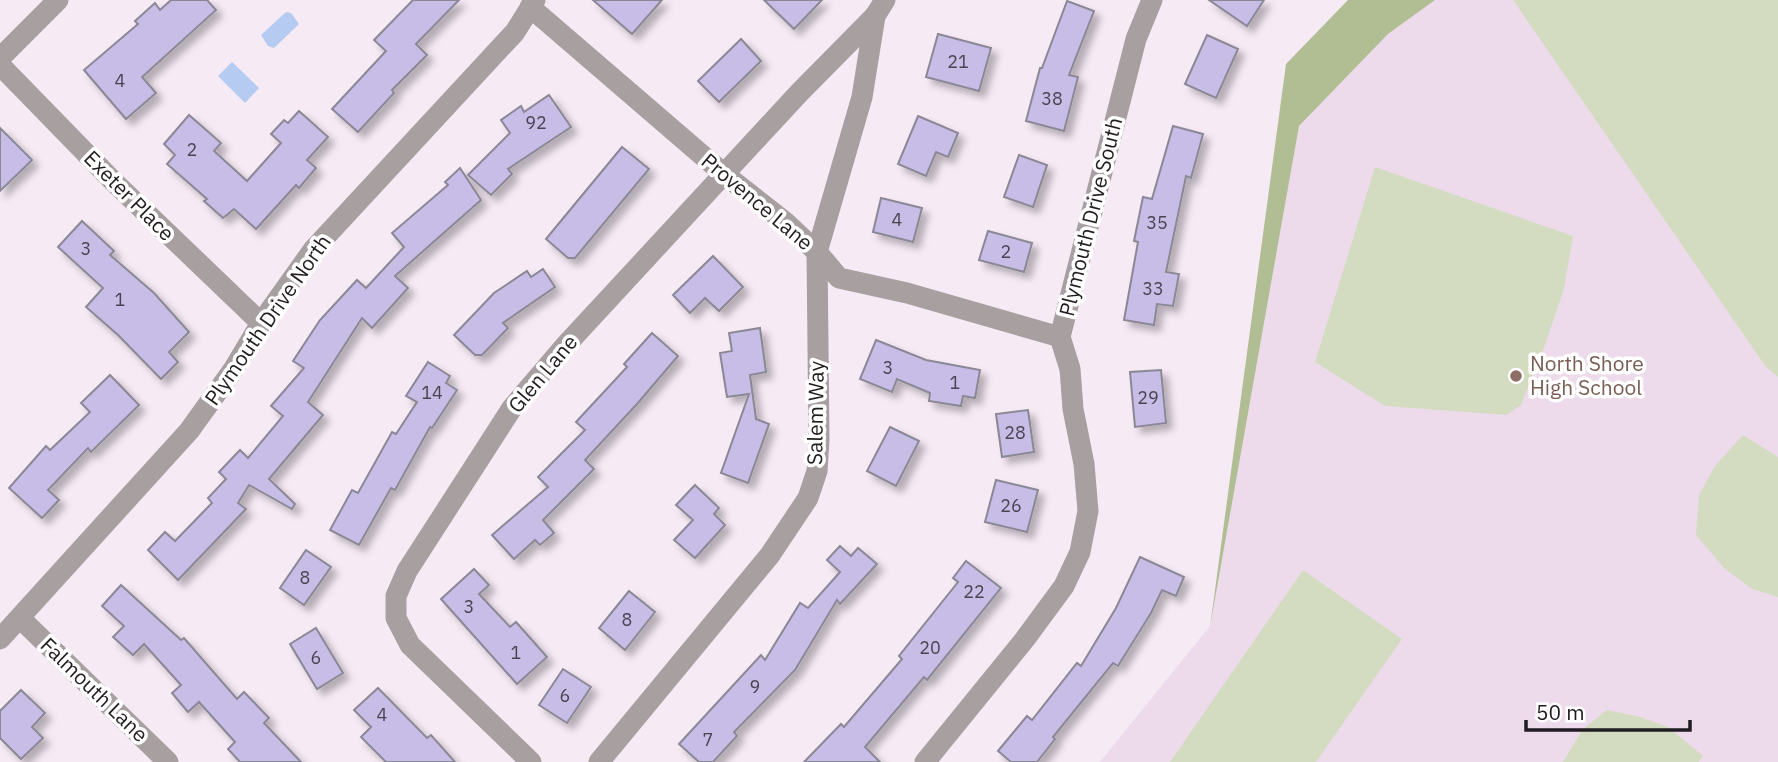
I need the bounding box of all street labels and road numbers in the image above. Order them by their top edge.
street label: Plymouth Drive South [1052,114,1128,319]
street label: Exeter Place [78,144,181,247]
street label: Provence Lane [696,146,819,256]
street label: Plymouth Drive North [198,229,337,410]
street label: Glen Lane [501,328,583,418]
street label: Salem Way [800,360,830,465]
street label: Falmouth Lane [35,631,155,748]

